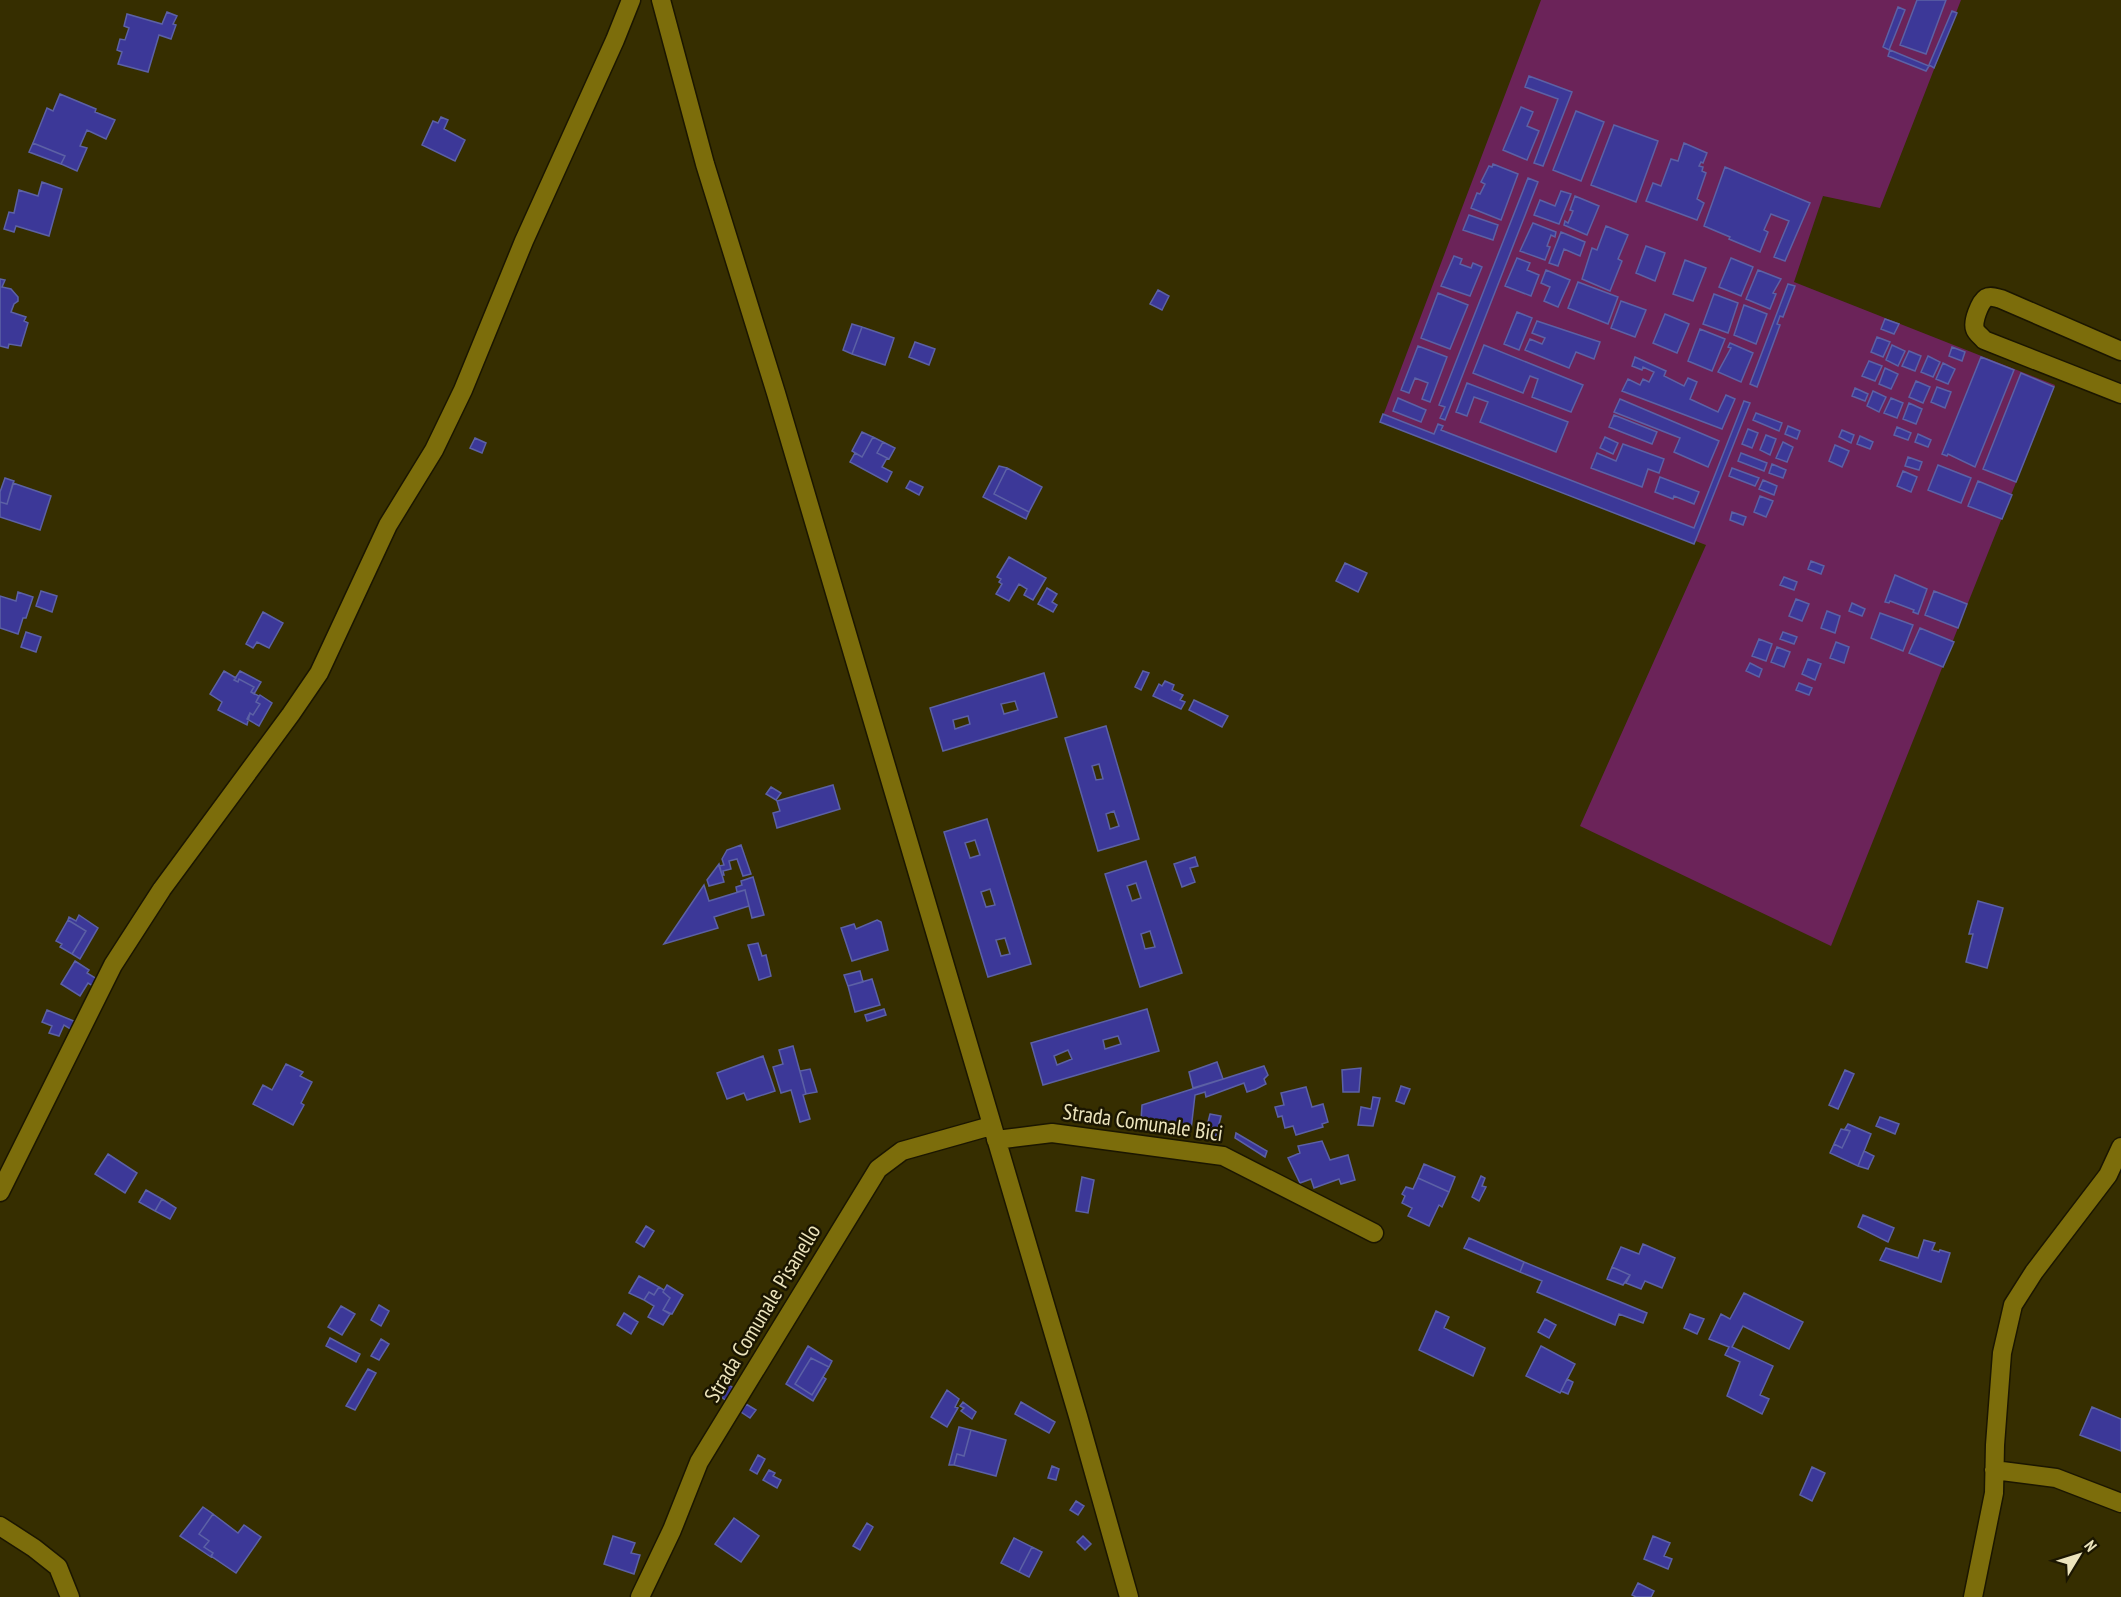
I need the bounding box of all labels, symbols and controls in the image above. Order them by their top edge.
street label: Strada Comunale Bici [1061,1097,1225,1147]
street label: Strada Comunale Pisanello [698,1219,826,1407]
north arrow [2049,1525,2109,1585]
text: N [2080,1536,2101,1555]

